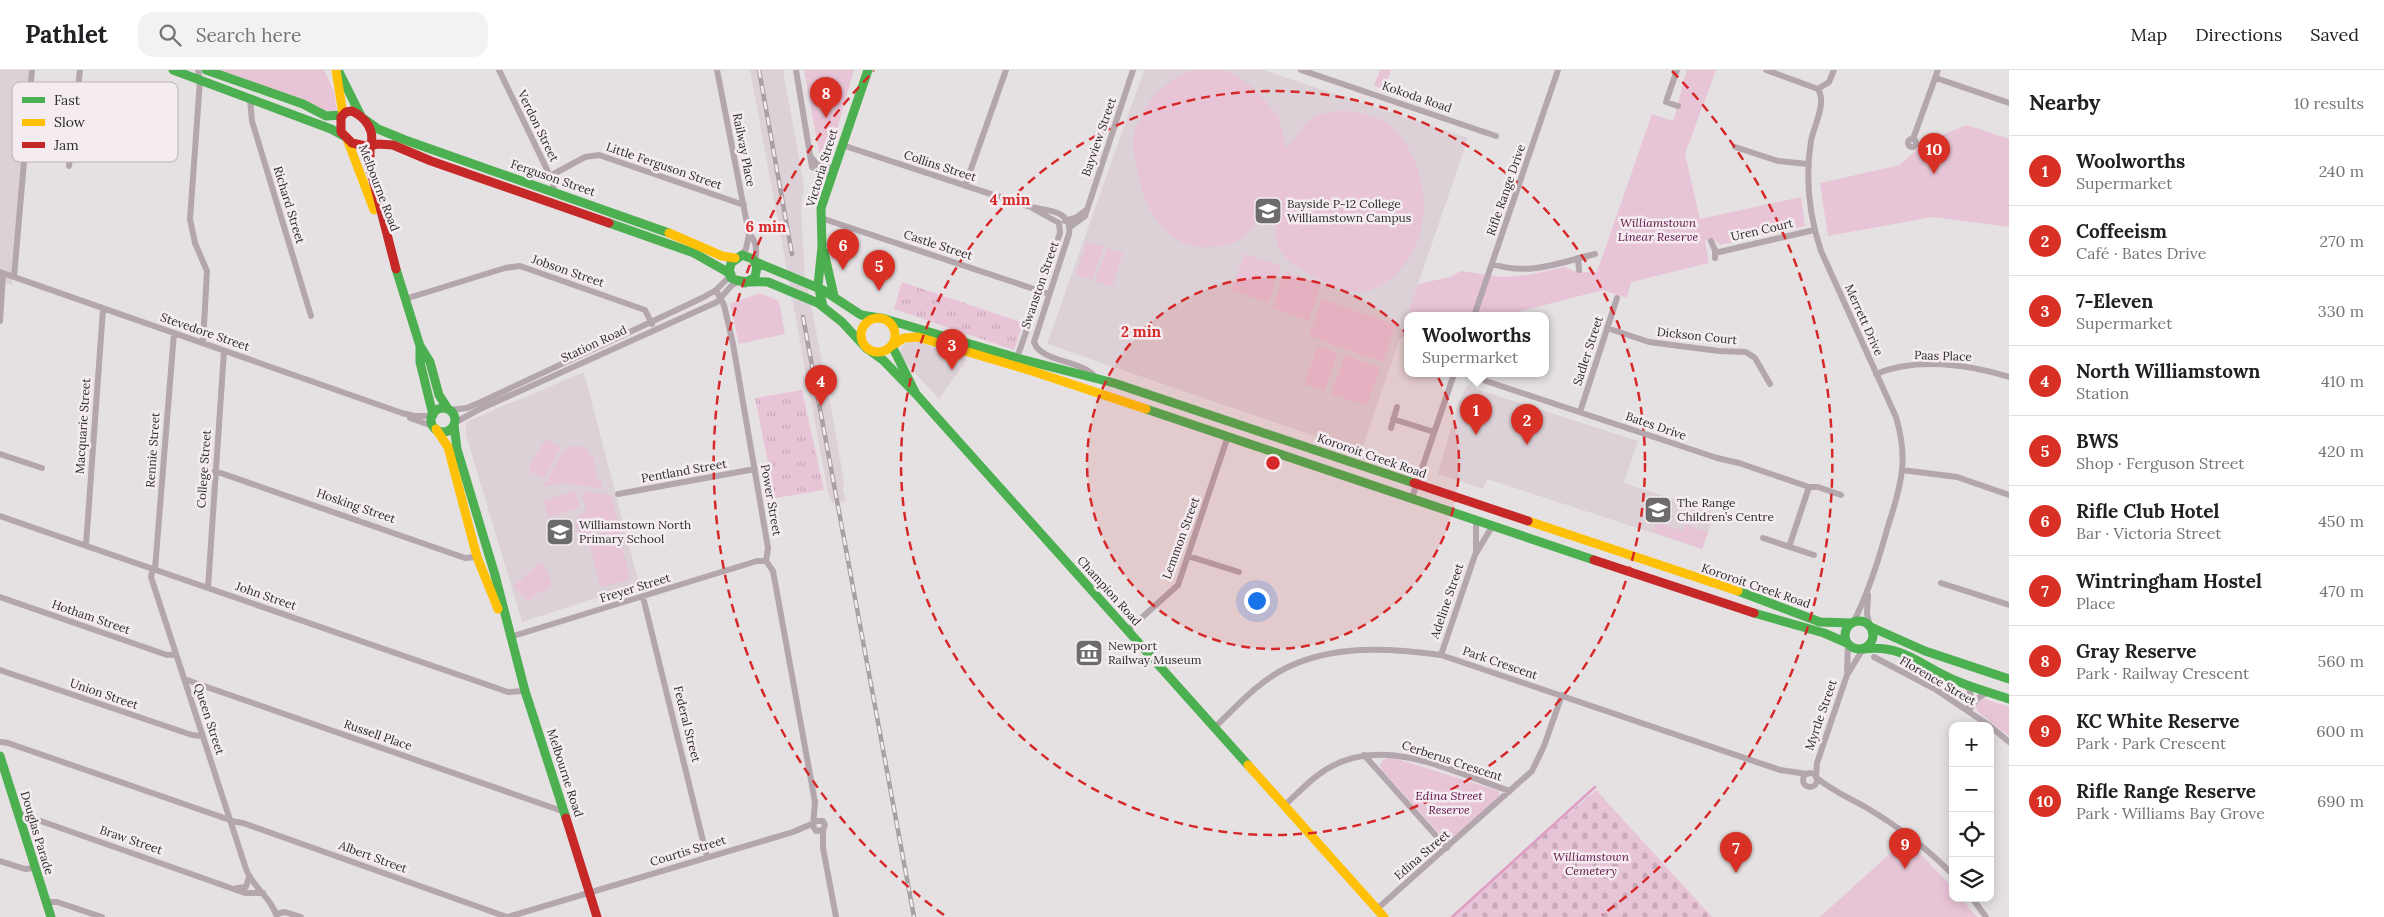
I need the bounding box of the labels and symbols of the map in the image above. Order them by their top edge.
pin: 8 [810,77,842,118]
street label: Kokoda Road [1380,78,1454,115]
legend [12,82,178,162]
street label: Verdon Street [514,87,562,164]
text: Fast [54,91,81,109]
street label: Bayview Street [1078,95,1119,178]
street label: Railway Place [730,112,759,189]
text: Slow [54,113,86,131]
street label: Victoria Street [802,127,841,210]
pin: 10 [1918,133,1950,174]
text: Jam [53,136,79,154]
street label: Little Ferguson Street [604,139,724,193]
street label: Melbourne Road [356,142,403,233]
street label: Rifle Range Drive [1483,142,1528,237]
street label: Collins Street [902,147,979,184]
street label: Ferguson Street [509,156,598,199]
street label: Richard Street [271,164,308,246]
text: 4 min [990,190,1031,209]
school or university icon: Bayside P-12 College Williamstown Campus [1253,196,1283,226]
place label: Bayside P-12 College Williamstown Campus [1287,196,1412,225]
park label: Williamstown Linear Reserve [1618,215,1699,244]
street label: Uren Court [1729,215,1795,244]
text: 6 min [746,217,787,236]
street label: Castle Street [902,226,975,263]
pin: 6 [827,229,859,270]
street label: Swanston Street [1018,239,1062,330]
pin: 5 [863,250,895,291]
street label: Jobson Street [529,251,607,290]
street label: Merrett Drive [1842,282,1887,358]
street label: Stevedore Street [159,309,252,354]
street label: Sadler Street [1569,314,1606,388]
street label: Station Road [559,322,629,365]
text: 2 min [1121,322,1162,341]
street label: Dickson Court [1656,324,1738,347]
pin: 3 [936,329,968,370]
street label: Paas Place [1914,347,1973,364]
pin: 4 [805,365,837,406]
street label: Macquarie Street [72,377,93,474]
pin: 1 [1460,394,1492,435]
pin: 2 [1511,404,1543,445]
street label: Bates Drive [1624,408,1689,443]
street label: Rennie Street [142,411,163,488]
street label: College Street [193,429,214,509]
street label: Kororoit Creek Road [1316,430,1429,481]
centre of rings [1264,454,1282,472]
street label: Pentland Street [640,456,728,485]
street label: Power Street [758,463,785,537]
street label: Hosking Street [315,485,398,526]
street label: Lemmon Street [1159,494,1202,581]
school or university icon: The Range Children’s Centre [1643,495,1673,525]
place label: The Range Children’s Centre [1677,495,1774,524]
school or university icon: Williamstown North Primary School [545,517,575,547]
place label: Williamstown North Primary School [579,517,691,546]
street label: Champion Road [1074,553,1145,629]
street label: Kororoit Creek Road [1700,560,1813,611]
street label: Adeline Street [1426,561,1467,641]
street label: Freyer Street [598,570,672,605]
street label: John Street [233,578,299,613]
your location [1244,588,1270,614]
street label: Hotham Street [50,596,133,637]
museum icon: Newport Railway Museum [1074,638,1104,668]
place label: Newport Railway Museum [1108,638,1202,667]
street label: Park Crescent [1461,643,1540,682]
street label: Florence Street [1897,653,1979,709]
street label: Union Street [68,675,141,712]
street label: Myrtle Street [1801,677,1840,752]
street label: Queen Street [191,681,228,757]
street label: Federal Street [671,684,704,764]
street label: Russell Place [342,716,415,753]
street label: Melbourne Road [544,727,587,819]
street label: Cerberus Crescent [1400,737,1505,784]
park label: Edina Street Reserve [1415,788,1483,817]
street label: Douglas Parade [18,789,57,877]
street label: Braw Street [98,822,165,857]
street label: Edina Street [1391,826,1453,883]
pin: 9 [1889,828,1921,869]
street label: Courtis Street [648,832,728,869]
pin: 7 [1720,832,1752,873]
street label: Albert Street [336,837,410,876]
park label: Williamstown Cemetery [1553,849,1630,878]

